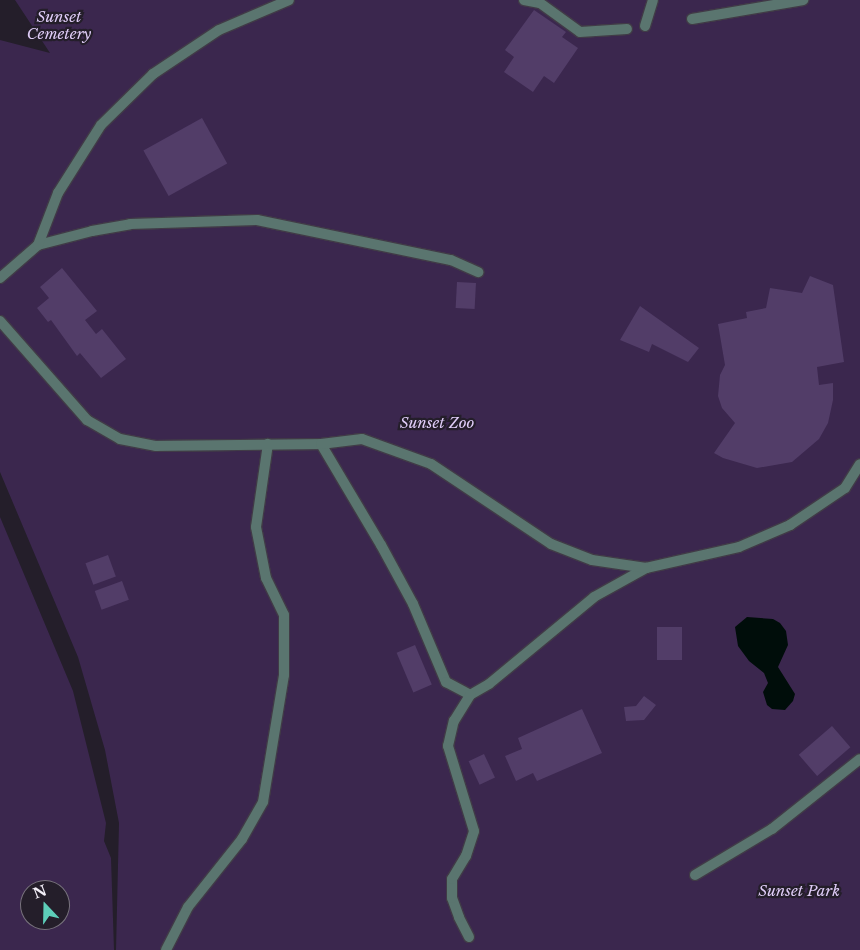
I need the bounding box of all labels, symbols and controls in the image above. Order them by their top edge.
park label: Sunset Cemetery [27,7,91,42]
park label: Sunset Zoo [400,414,474,432]
north arrow [20,880,70,930]
text: N [31,881,49,903]
park label: Sunset Park [758,882,840,900]

